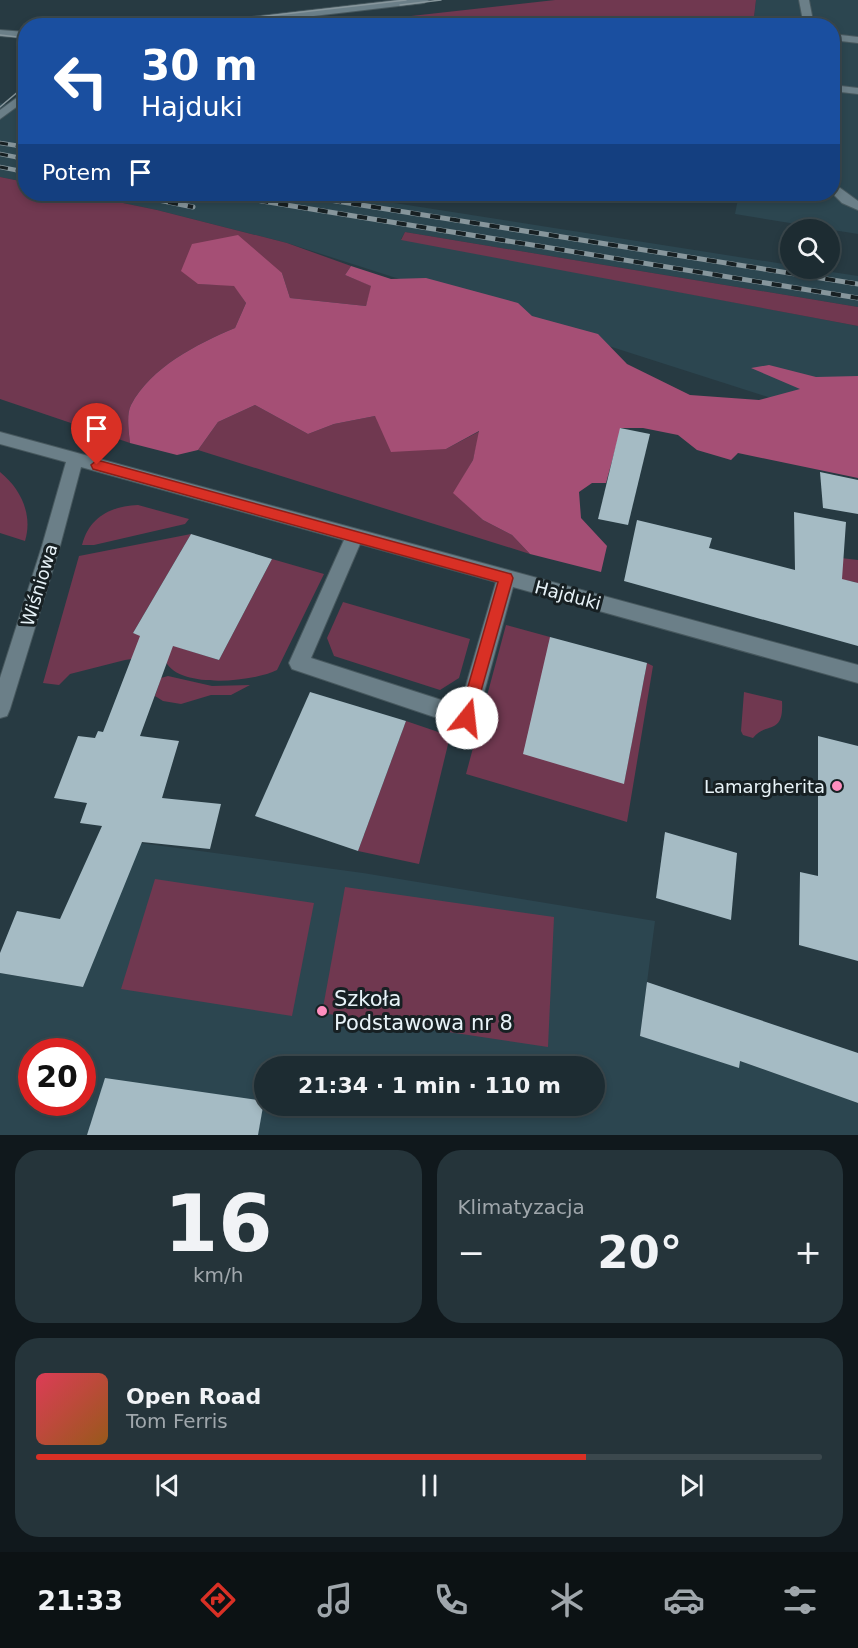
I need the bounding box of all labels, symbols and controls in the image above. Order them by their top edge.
text: 30 m [141,41,258,90]
icon: left [42,42,120,120]
text: Hajduki [141,91,243,122]
icon: arrive [124,156,157,189]
text: Potem [42,160,112,185]
map controls [780,219,840,279]
button: search [780,219,840,279]
pin [71,403,122,465]
icon: arrive [80,412,113,445]
street label: Wiśniowa [17,541,61,629]
street label: Hajduki [533,576,603,614]
position arrow [435,686,499,750]
place label: Lamargherita [704,776,825,797]
marker: Lamargherita [830,779,844,793]
place label: Szkoła Podstawowa nr 8 [334,987,513,1035]
marker: Szkoła Podstawowa nr 8 [315,1004,329,1018]
speed limit sign: 20 [18,1038,96,1116]
text: 21:34 · 1 min · 110 m [298,1073,561,1098]
text: 16 [164,1179,273,1269]
text: Klimatyzacja [458,1195,585,1219]
text: 20° [597,1226,682,1279]
text: − [458,1233,485,1272]
text: + [794,1233,822,1272]
text: km/h [193,1263,243,1287]
text: Open Road [126,1384,261,1409]
text: Tom Ferris [126,1409,228,1433]
icon: previous [151,1469,184,1502]
icon: pause [413,1469,446,1502]
icon: next [675,1469,708,1502]
icon: directions [197,1579,239,1621]
icon: music [314,1579,356,1621]
icon: phone [430,1579,472,1621]
icon: climate [546,1579,588,1621]
icon: car [663,1579,705,1621]
icon: filters [779,1579,821,1621]
text: 21:33 [37,1585,123,1616]

